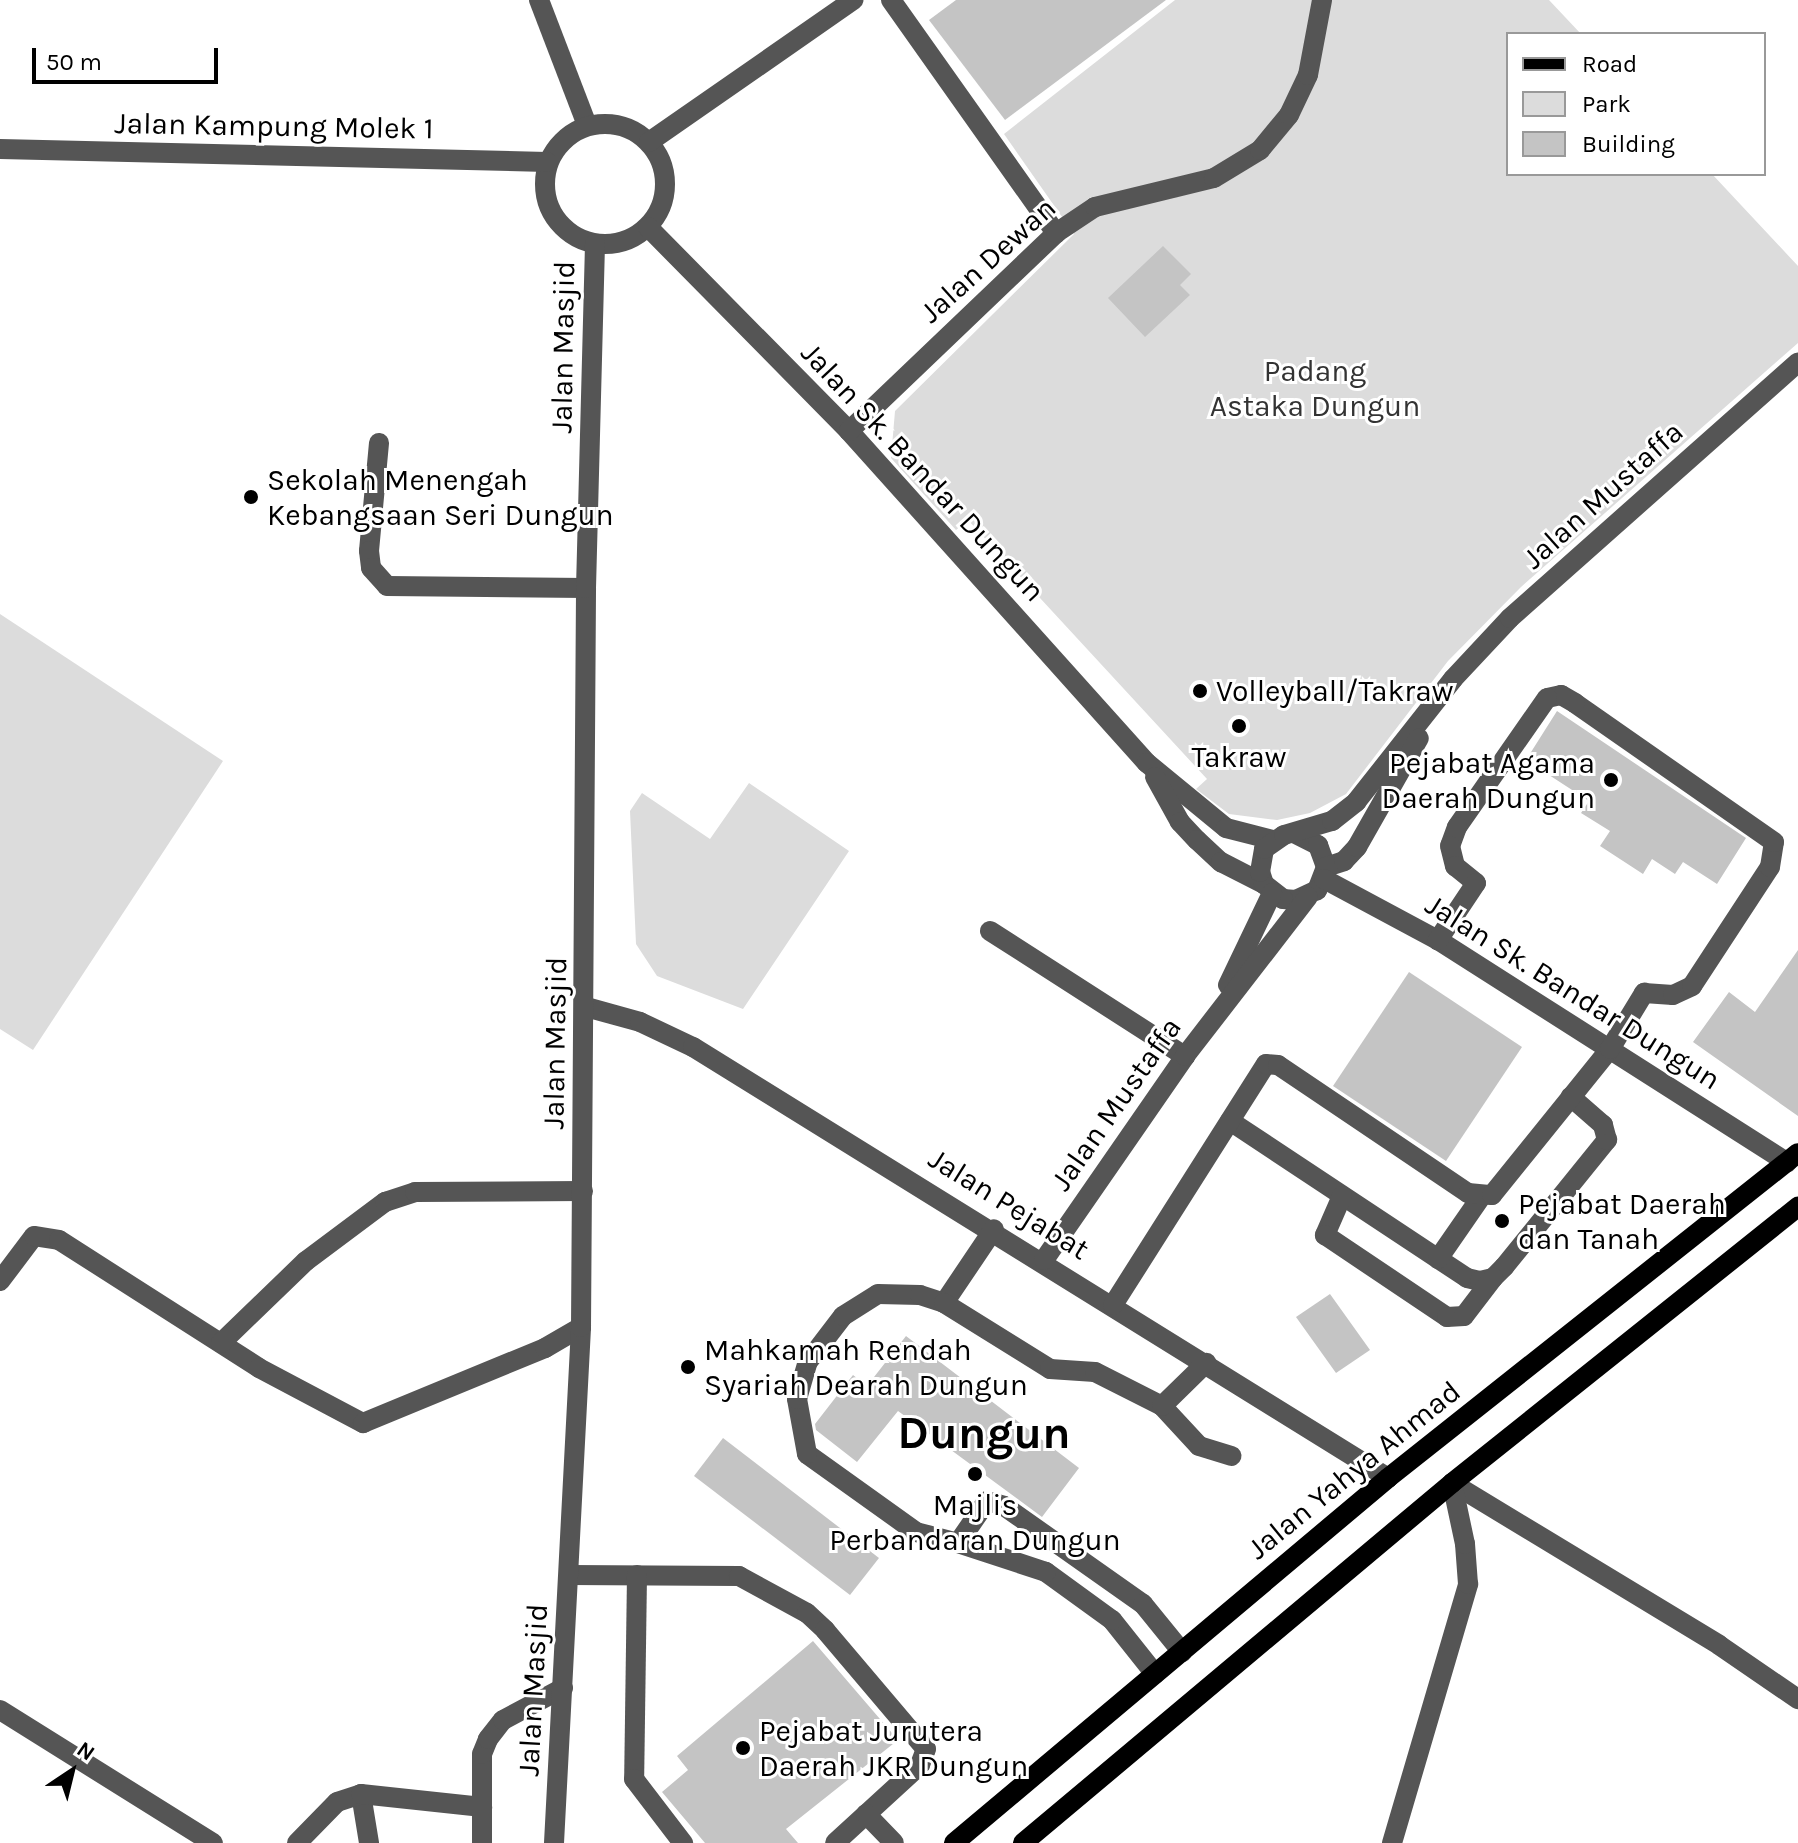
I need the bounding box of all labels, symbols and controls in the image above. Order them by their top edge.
scale bar [36,32,222,82]
legend [1506,32,1766,176]
text: 50 m [46,48,102,76]
text: Road [1582,50,1637,78]
text: Park [1582,90,1631,118]
street label: Jalan Kampung Molek 1 [114,105,434,147]
text: Building [1582,130,1675,158]
street label: Jalan Dewan [913,190,1063,330]
street label: Jalan Masjid [543,260,583,434]
street label: Jalan Sk. Bandar Dungun [794,335,1052,609]
park label: Padang Astaka Dungun [1210,353,1420,424]
street label: Jalan Mustaffa [1516,414,1690,576]
place label: Sekolah Menengah Kebangsaan Seri Dungun [267,462,614,532]
marker: Sekolah Menengah Kebangsaan Seri Dungun [242,488,260,506]
place label: Volleyball/Takraw [1216,673,1453,709]
marker: Volleyball/Takraw [1191,682,1209,700]
marker: Takraw [1230,717,1248,735]
place label: Takraw [1192,739,1286,775]
place label: Pejabat Agama Daerah Dungun [1381,745,1595,816]
marker: Pejabat Agama Daerah Dungun [1602,771,1620,789]
street label: Jalan Sk. Bandar Dungun [1419,886,1727,1098]
street label: Jalan Masjid [535,956,575,1130]
street label: Jalan Mustaffa [1043,1011,1189,1197]
street label: Jalan Pejabat [922,1140,1096,1268]
place label: Pejabat Daerah dan Tanah [1518,1186,1726,1256]
marker: Pejabat Daerah dan Tanah [1493,1212,1511,1230]
place label: Mahkamah Rendah Syariah Dearah Dungun [704,1332,1028,1402]
marker: Mahkamah Rendah Syariah Dearah Dungun [679,1358,697,1376]
street label: Jalan Yahya Ahmad [1240,1373,1468,1567]
district label: Dungun [897,1405,1071,1461]
marker: Majlis Perbandaran Dungun [966,1465,984,1483]
place label: Majlis Perbandaran Dungun [829,1487,1121,1558]
street label: Jalan Masjid [511,1603,555,1777]
place label: Pejabat Jurutera Daerah JKR Dungun [759,1713,1028,1784]
north arrow [32,1731,112,1811]
text: N [72,1736,100,1767]
marker: Pejabat Jurutera Daerah JKR Dungun [734,1739,752,1757]

